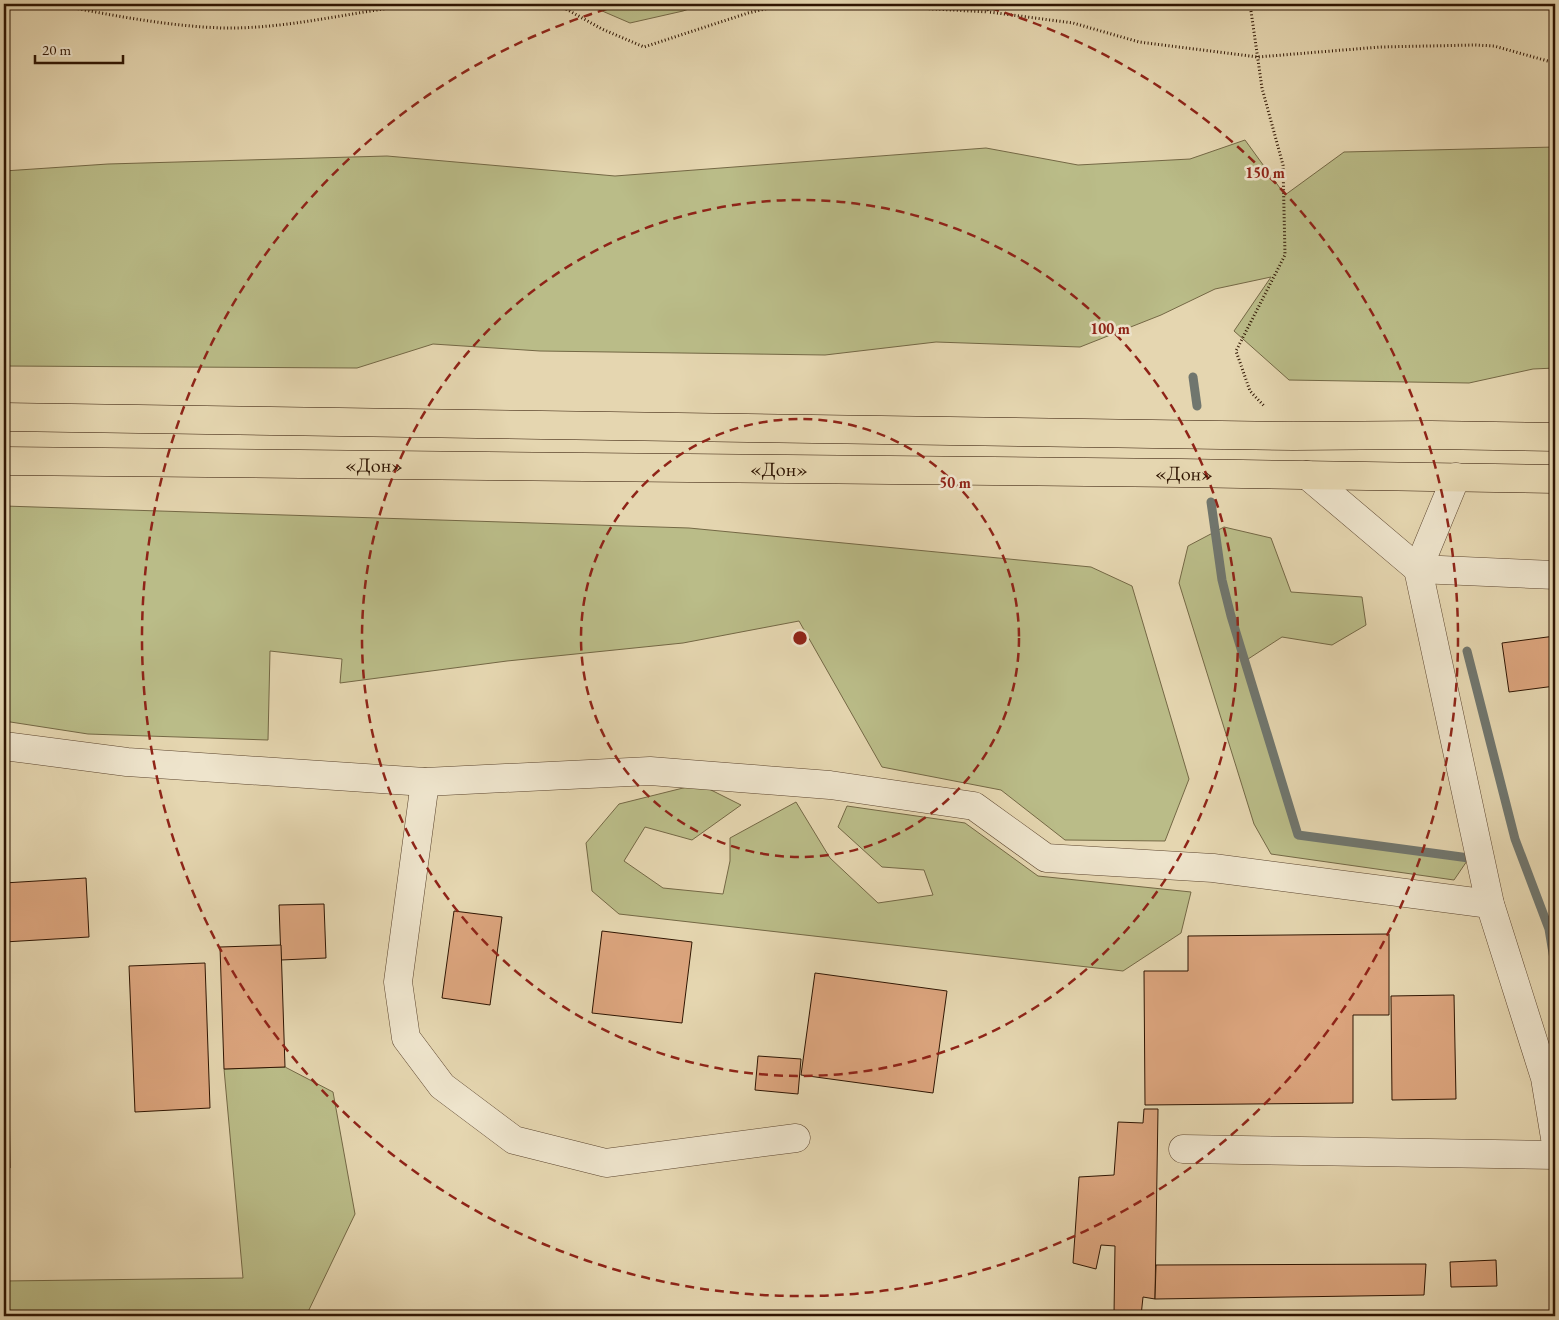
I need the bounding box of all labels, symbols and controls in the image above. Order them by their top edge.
scale bar [35,32,122,64]
text: 20 m [42,40,71,59]
text: 150 m [1245,163,1285,182]
text: 100 m [1090,319,1130,338]
street label: «Дон» [345,451,403,478]
street label: «Дон» [750,456,808,482]
street label: «Дон» [1155,460,1213,487]
text: 50 m [939,473,971,492]
centre of rings [791,629,809,647]

